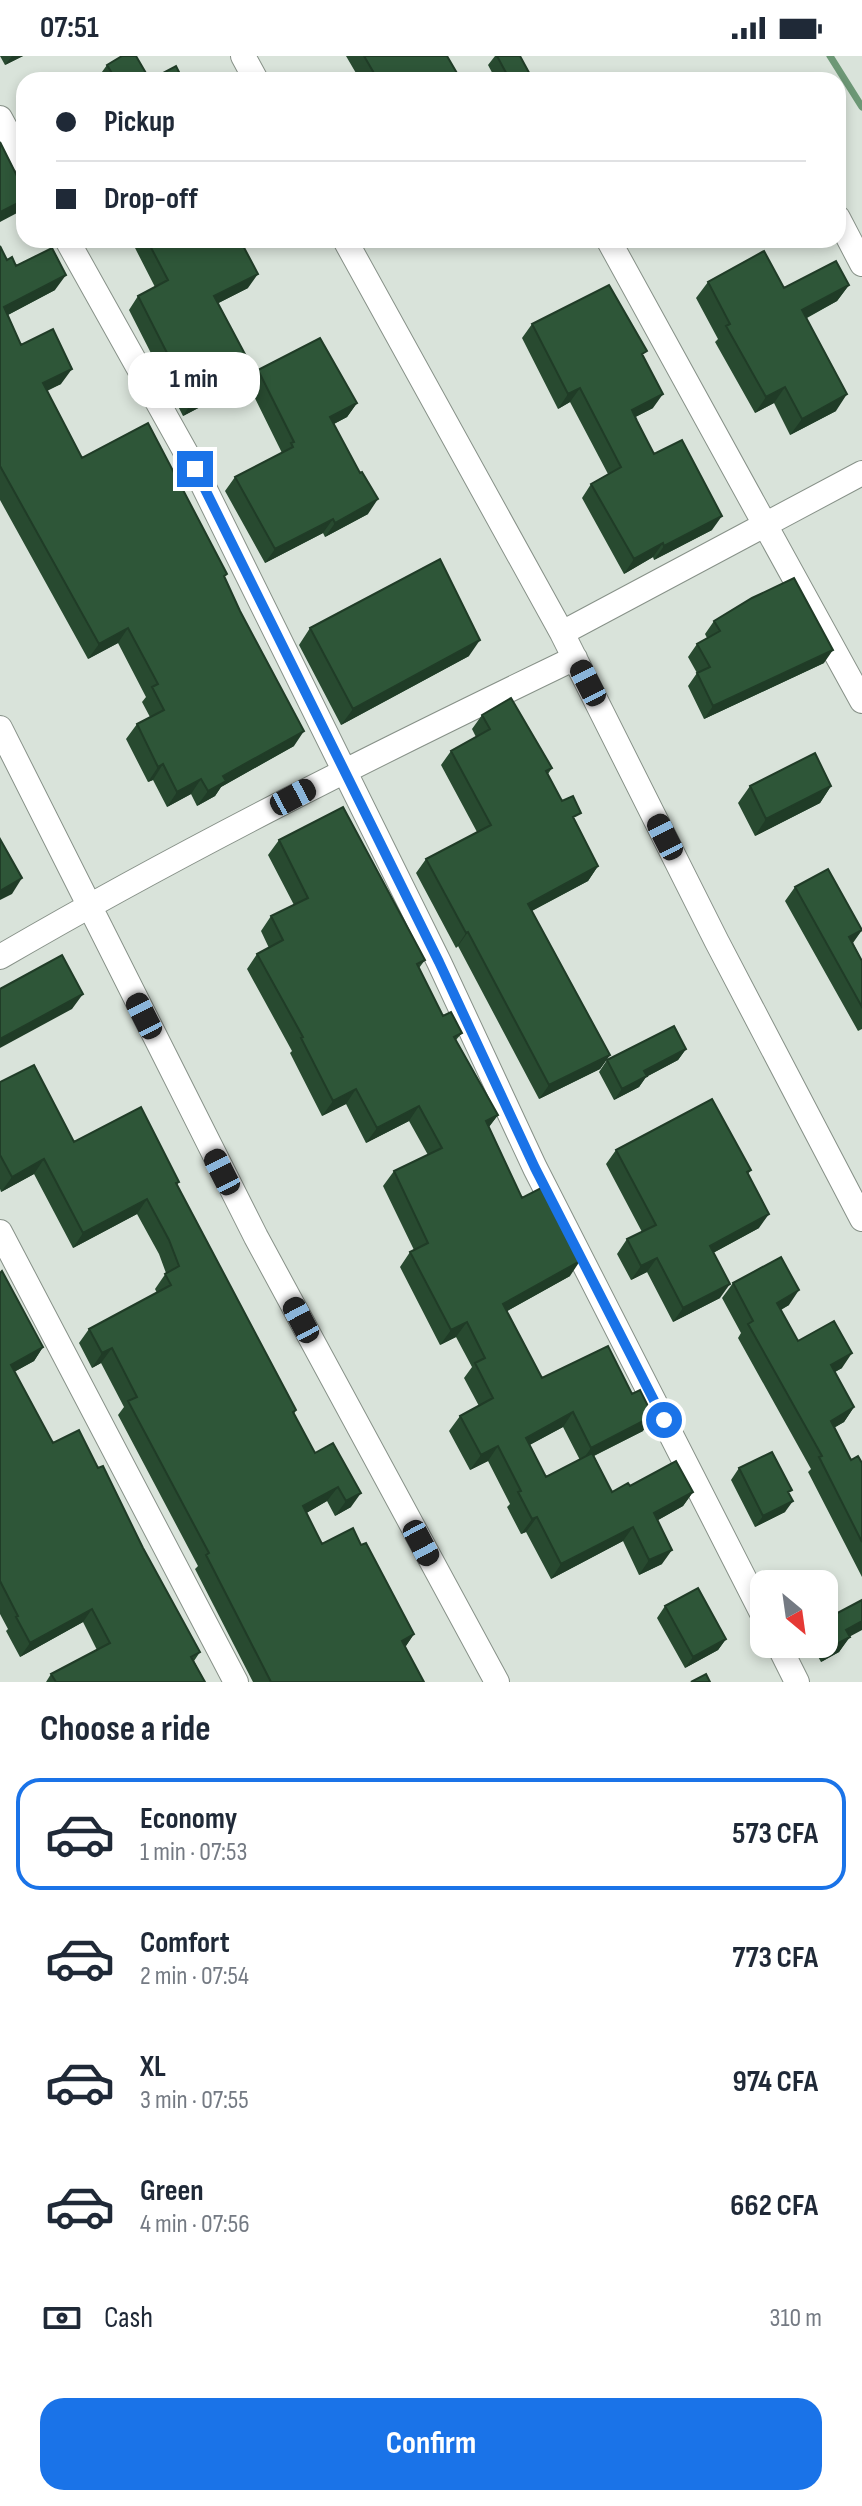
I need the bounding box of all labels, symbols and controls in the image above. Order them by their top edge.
text: 07:51 [40,10,99,46]
text: Pickup [104,104,175,140]
text: Drop-off [104,181,198,217]
callout: 1 min [129,353,261,409]
text: 1 min [170,364,218,395]
route end [177,451,213,487]
car [566,656,610,710]
car [266,775,320,819]
car [643,810,687,864]
car [122,989,166,1043]
car [200,1145,244,1199]
car [279,1293,323,1347]
route start [646,1402,682,1438]
car [399,1516,443,1570]
north arrow [750,1570,838,1658]
map controls [750,1570,838,1658]
text: Choose a ride [40,1708,211,1751]
icon: car [44,1798,116,1870]
text: Economy [140,1801,237,1837]
text: 573 CFA [732,1816,818,1852]
text: 1 min · 07:53 [140,1837,247,1868]
icon: car [44,1922,116,1994]
text: Comfort [140,1925,230,1961]
text: 773 CFA [732,1940,818,1976]
text: 2 min · 07:54 [140,1961,249,1992]
icon: car [44,2046,116,2118]
text: XL [140,2049,166,2085]
text: 974 CFA [732,2064,818,2100]
text: 3 min · 07:55 [140,2085,249,2116]
icon: car [44,2170,116,2242]
text: Green [140,2173,204,2209]
text: 662 CFA [730,2188,818,2224]
text: 4 min · 07:56 [140,2209,250,2240]
icon: cash [40,2296,84,2340]
text: Cash [104,2300,153,2336]
text: 310 m [770,2303,822,2334]
button: Confirm [40,2398,822,2490]

